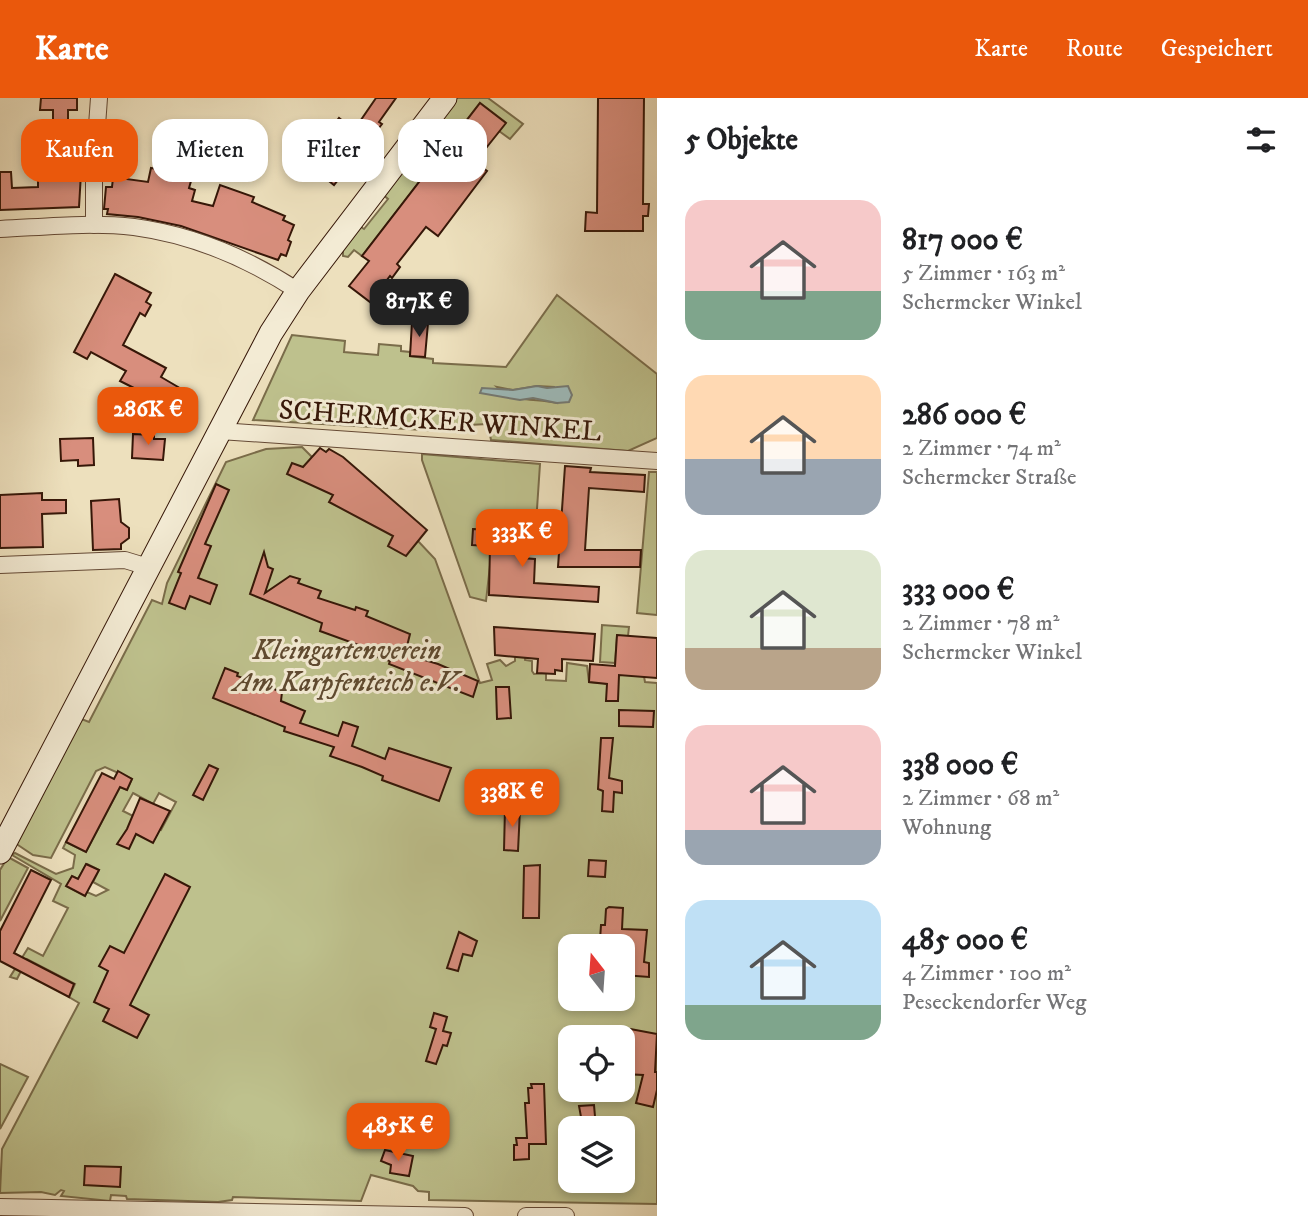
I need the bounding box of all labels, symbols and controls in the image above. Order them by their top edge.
text: Karte [35,29,109,70]
text: Karte [974,34,1028,64]
text: Route [1066,34,1123,64]
text: Gespeichert [1161,34,1273,64]
chip: Kaufen [21,119,138,182]
chip: Mieten [152,119,268,182]
chip: Filter [282,119,384,182]
chip: Neu [398,119,487,182]
icon: filters [1242,121,1280,159]
text: 5 Objekte [685,122,798,159]
text: 817 000 € [902,222,1023,259]
icon: home [741,228,825,312]
text: 5 Zimmer · 163 m² [902,259,1065,288]
pin: 817K € [362,280,476,339]
text: 817K € [386,287,452,316]
text: Schermcker Winkel [902,288,1082,317]
pin: 286K € [91,388,205,447]
street label: SCHERMCKER WINKEL [278,392,602,450]
text: 286K € [113,395,183,424]
text: 286 000 € [902,397,1026,434]
icon: home [741,403,825,487]
text: 2 Zimmer · 74 m² [902,434,1061,463]
text: Schermcker Straße [902,463,1077,492]
pin: 333K € [465,510,579,569]
text: 333K € [492,517,552,546]
text: 333 000 € [902,572,1014,609]
icon: home [741,578,825,662]
text: 2 Zimmer · 78 m² [902,609,1060,638]
park label: Kleingartenverein Am Karpfenteich e.V. [230,633,463,700]
text: Schermcker Winkel [902,638,1082,667]
text: 338 000 € [902,747,1018,784]
icon: home [741,753,825,837]
pin: 338K € [455,770,569,829]
text: 338K € [480,777,544,806]
text: 2 Zimmer · 68 m² [902,784,1059,813]
text: Wohnung [902,813,991,842]
text: 485 000 € [902,922,1028,959]
icon: home [741,928,825,1012]
north arrow [558,934,635,1012]
map controls [558,934,635,1193]
text: 4 Zimmer · 100 m² [902,959,1071,988]
text: Peseckendorfer Weg [902,988,1086,1017]
button: locate [558,1025,635,1102]
pin: 485K € [341,1104,455,1163]
text: 485K € [363,1111,433,1140]
button: layers [558,1116,635,1193]

